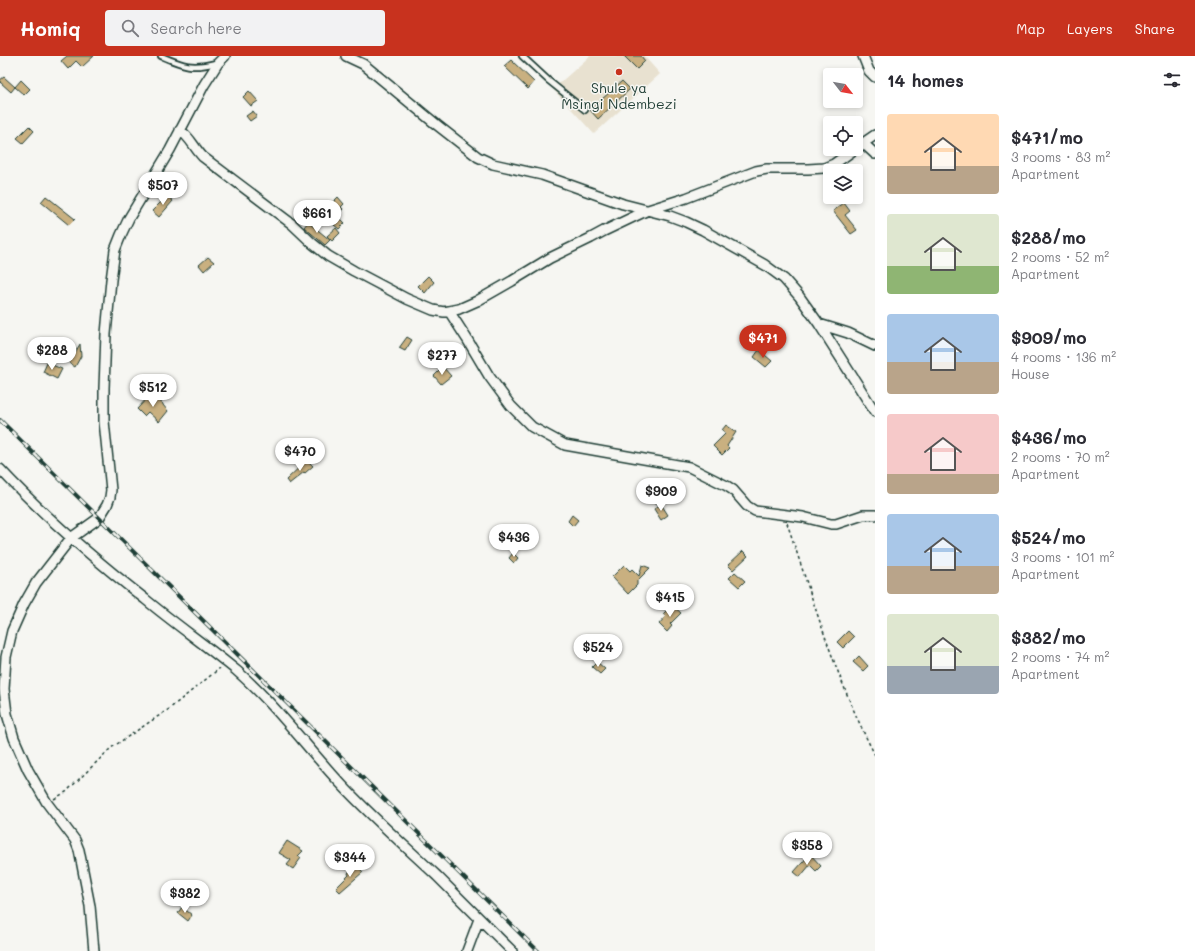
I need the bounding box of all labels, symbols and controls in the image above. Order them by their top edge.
search box [105,10,385,46]
text: Homiq [20,16,81,41]
icon: search [119,17,141,39]
text: Search here [151,18,242,38]
text: Map [1016,19,1045,38]
text: Layers [1067,19,1113,38]
text: Share [1135,19,1175,38]
marker: Shule ya Msingi Ndembezi [614,67,624,77]
north arrow [823,68,863,108]
map controls [823,68,863,204]
text: 14 homes [887,69,964,91]
icon: filters [1161,69,1183,91]
place label: Shule ya Msingi Ndembezi [561,78,677,113]
button: locate [823,116,863,156]
text: $471/mo [1011,126,1083,148]
icon: home [919,130,967,178]
text: 3 rooms · 83 m² [1011,148,1110,165]
button: layers [823,164,863,204]
text: Apartment [1011,165,1080,182]
pin: $507 [139,172,187,206]
text: $507 [147,176,179,193]
pin: $661 [293,200,341,234]
text: $661 [302,204,332,221]
text: $288/mo [1011,226,1086,248]
icon: home [919,230,967,278]
text: 2 rooms · 52 m² [1011,248,1109,265]
text: Apartment [1011,265,1080,282]
pin: $471 [739,325,787,359]
text: $909/mo [1011,326,1087,348]
text: $471 [748,329,778,346]
icon: home [919,330,967,378]
pin: $288 [28,337,76,371]
text: $288 [36,341,68,358]
pin: $277 [418,342,466,376]
text: $277 [427,346,457,363]
text: 4 rooms · 136 m² [1011,348,1116,365]
text: House [1011,365,1049,382]
pin: $512 [129,374,177,408]
text: $512 [139,378,167,395]
text: $436/mo [1011,426,1087,448]
icon: home [919,430,967,478]
pin: $470 [276,438,324,472]
text: $470 [284,442,316,459]
text: 2 rooms · 70 m² [1011,448,1110,465]
text: Apartment [1011,465,1080,482]
pin: $909 [637,478,685,512]
text: $909 [645,482,677,499]
pin: $436 [490,524,538,558]
text: $524/mo [1011,526,1085,548]
text: $436 [498,528,530,545]
icon: home [919,530,967,578]
text: 3 rooms · 101 m² [1011,548,1114,565]
text: Apartment [1011,565,1080,582]
pin: $415 [646,584,694,618]
text: $415 [655,588,685,605]
text: $382/mo [1011,626,1086,648]
icon: home [919,630,967,678]
pin: $524 [574,634,622,668]
text: $524 [582,638,614,655]
text: 2 rooms · 74 m² [1011,648,1109,665]
text: Apartment [1011,665,1080,682]
pin: $358 [783,832,831,866]
text: $358 [791,836,823,853]
pin: $344 [326,844,374,878]
text: $344 [334,848,366,865]
pin: $382 [161,880,209,914]
text: $382 [169,884,201,901]

